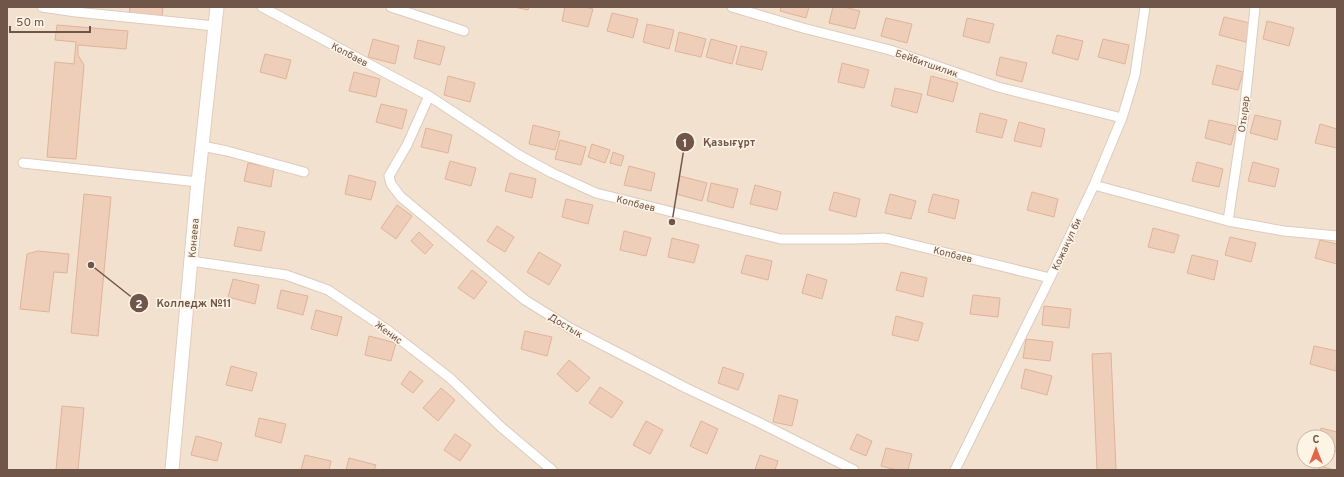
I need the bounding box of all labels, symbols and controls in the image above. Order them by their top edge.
scale bar [10,8,90,34]
text: 50 m [16,15,44,31]
street label: Копбаев [329,40,370,70]
street label: Бейбитшилик [893,48,960,81]
street label: Отырар [1236,95,1253,133]
callout: Қазығұрт [675,131,763,154]
text: 1 [683,136,687,152]
text: Қазығұрт [703,136,755,150]
street label: Копбаев [615,193,657,216]
street label: Кожакул би [1050,216,1085,273]
street label: Конаева [186,218,203,258]
street label: Копбаев [932,244,974,267]
callout: Колледж №11 [129,292,240,315]
text: 2 [135,297,143,313]
text: Колледж №11 [157,297,231,311]
street label: Достык [546,311,585,342]
street label: Женис [372,319,405,348]
north arrow [1296,429,1336,469]
text: С [1312,433,1320,447]

